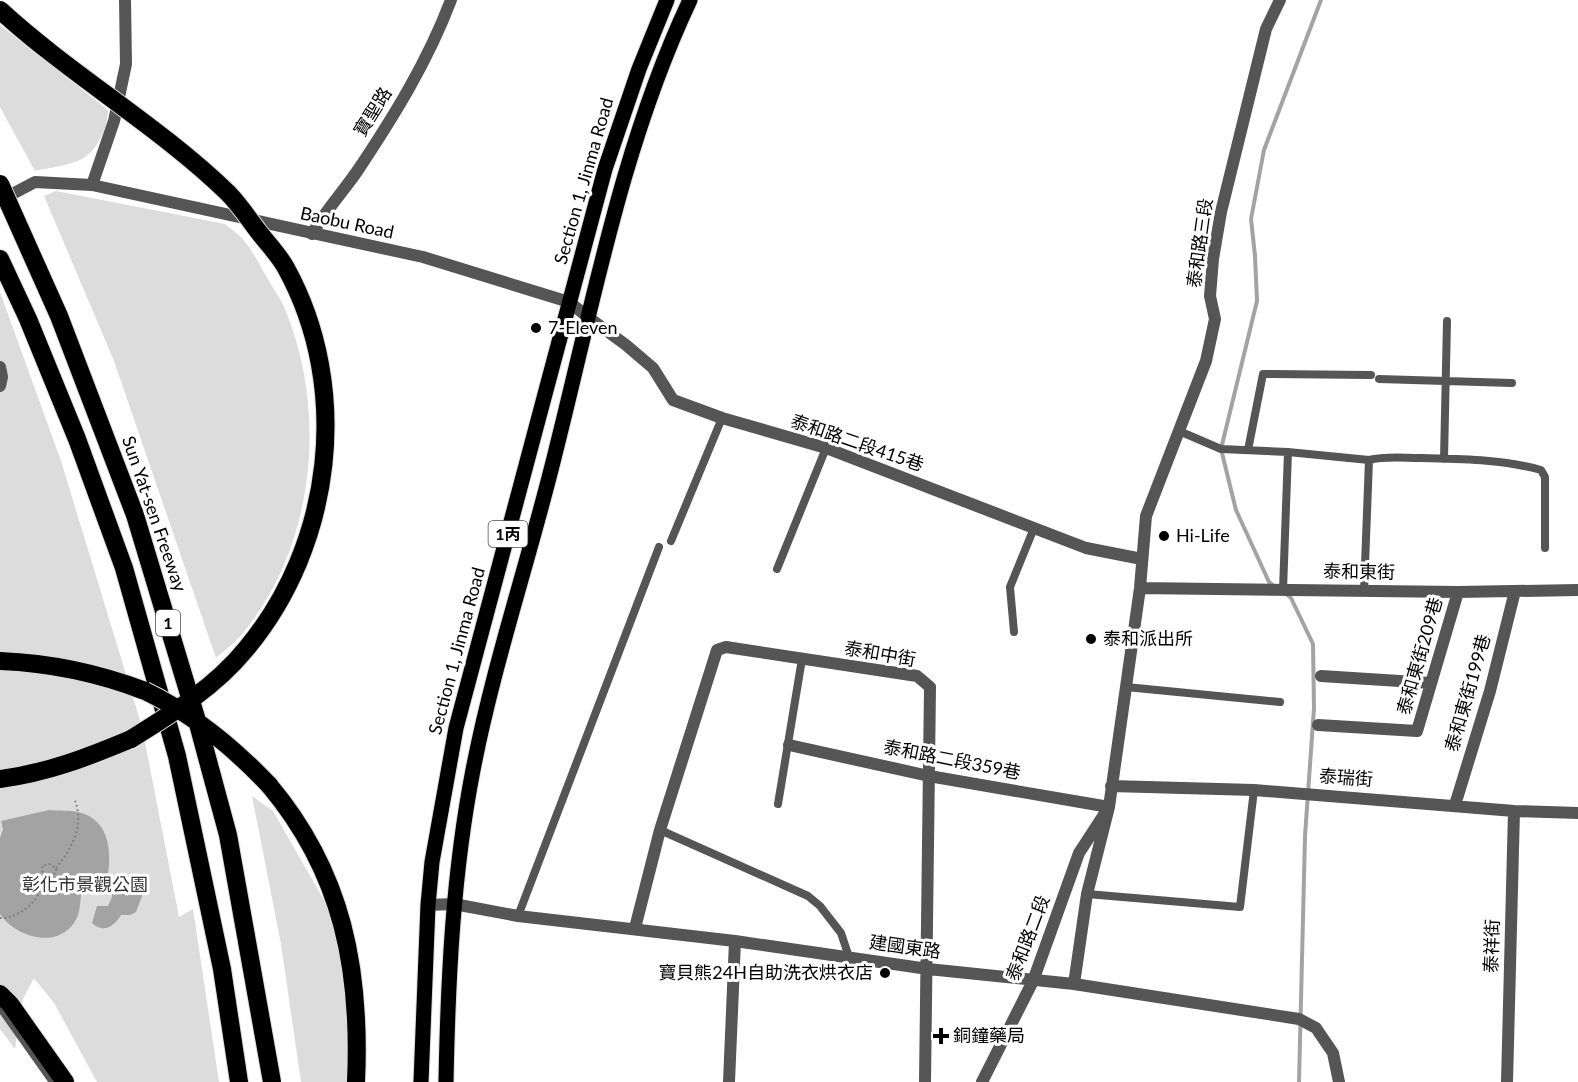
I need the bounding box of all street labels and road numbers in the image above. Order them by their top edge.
street label: 寶聖路 [349,83,396,140]
street label: Section 1, Jinma Road [549,95,617,267]
street label: 泰和路三段 [1182,197,1216,289]
street label: Baobu Road [298,201,396,243]
street label: 泰和路二段415巷 [788,409,927,475]
street label: Sun Yat-sen Freeway [118,433,192,595]
road number: 1丙 [488,521,528,547]
street label: 泰和東街 [1323,559,1395,583]
street label: Section 1, Jinma Road [423,565,489,737]
street label: 泰和東街209巷 [1392,594,1446,717]
road number: 1 [156,610,180,636]
street label: 泰和東街199巷 [1440,631,1494,754]
street label: 泰和中街 [843,636,918,670]
street label: 泰和路二段359巷 [882,735,1023,783]
street label: 泰瑞街 [1318,764,1374,790]
street label: 泰和路二段 [1001,892,1053,984]
street label: 泰祥街 [1479,919,1503,973]
street label: 建國東路 [868,930,942,962]

